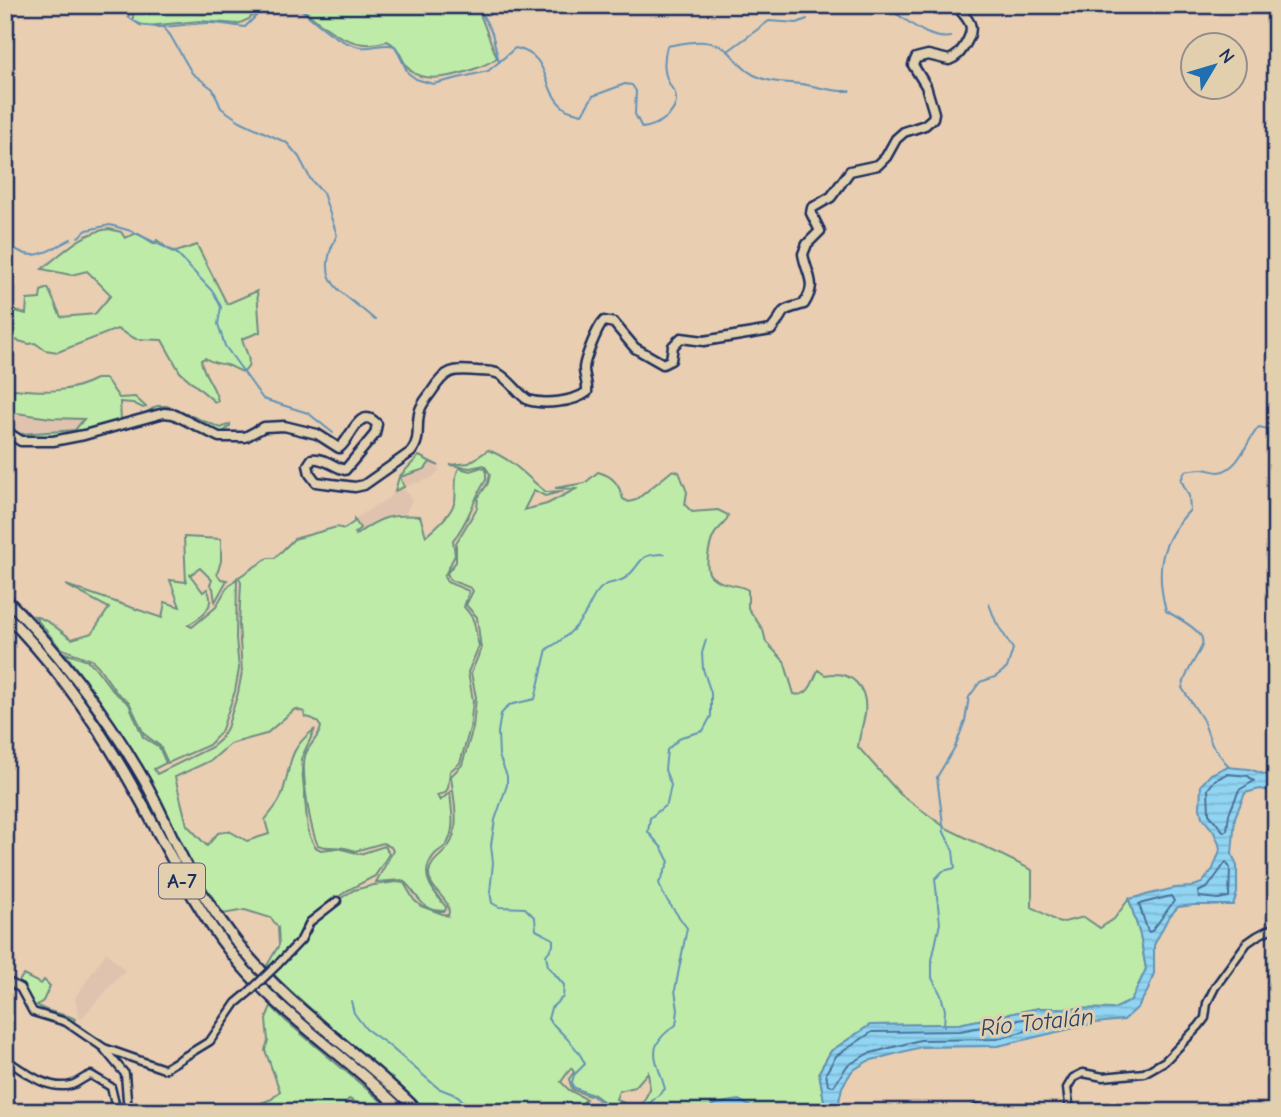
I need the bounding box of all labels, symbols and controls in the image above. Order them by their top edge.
north arrow [1180,32,1250,102]
text: N [1214,44,1239,68]
road number: A-7 [159,864,205,898]
water label: Río Totalán [979,1002,1095,1042]

